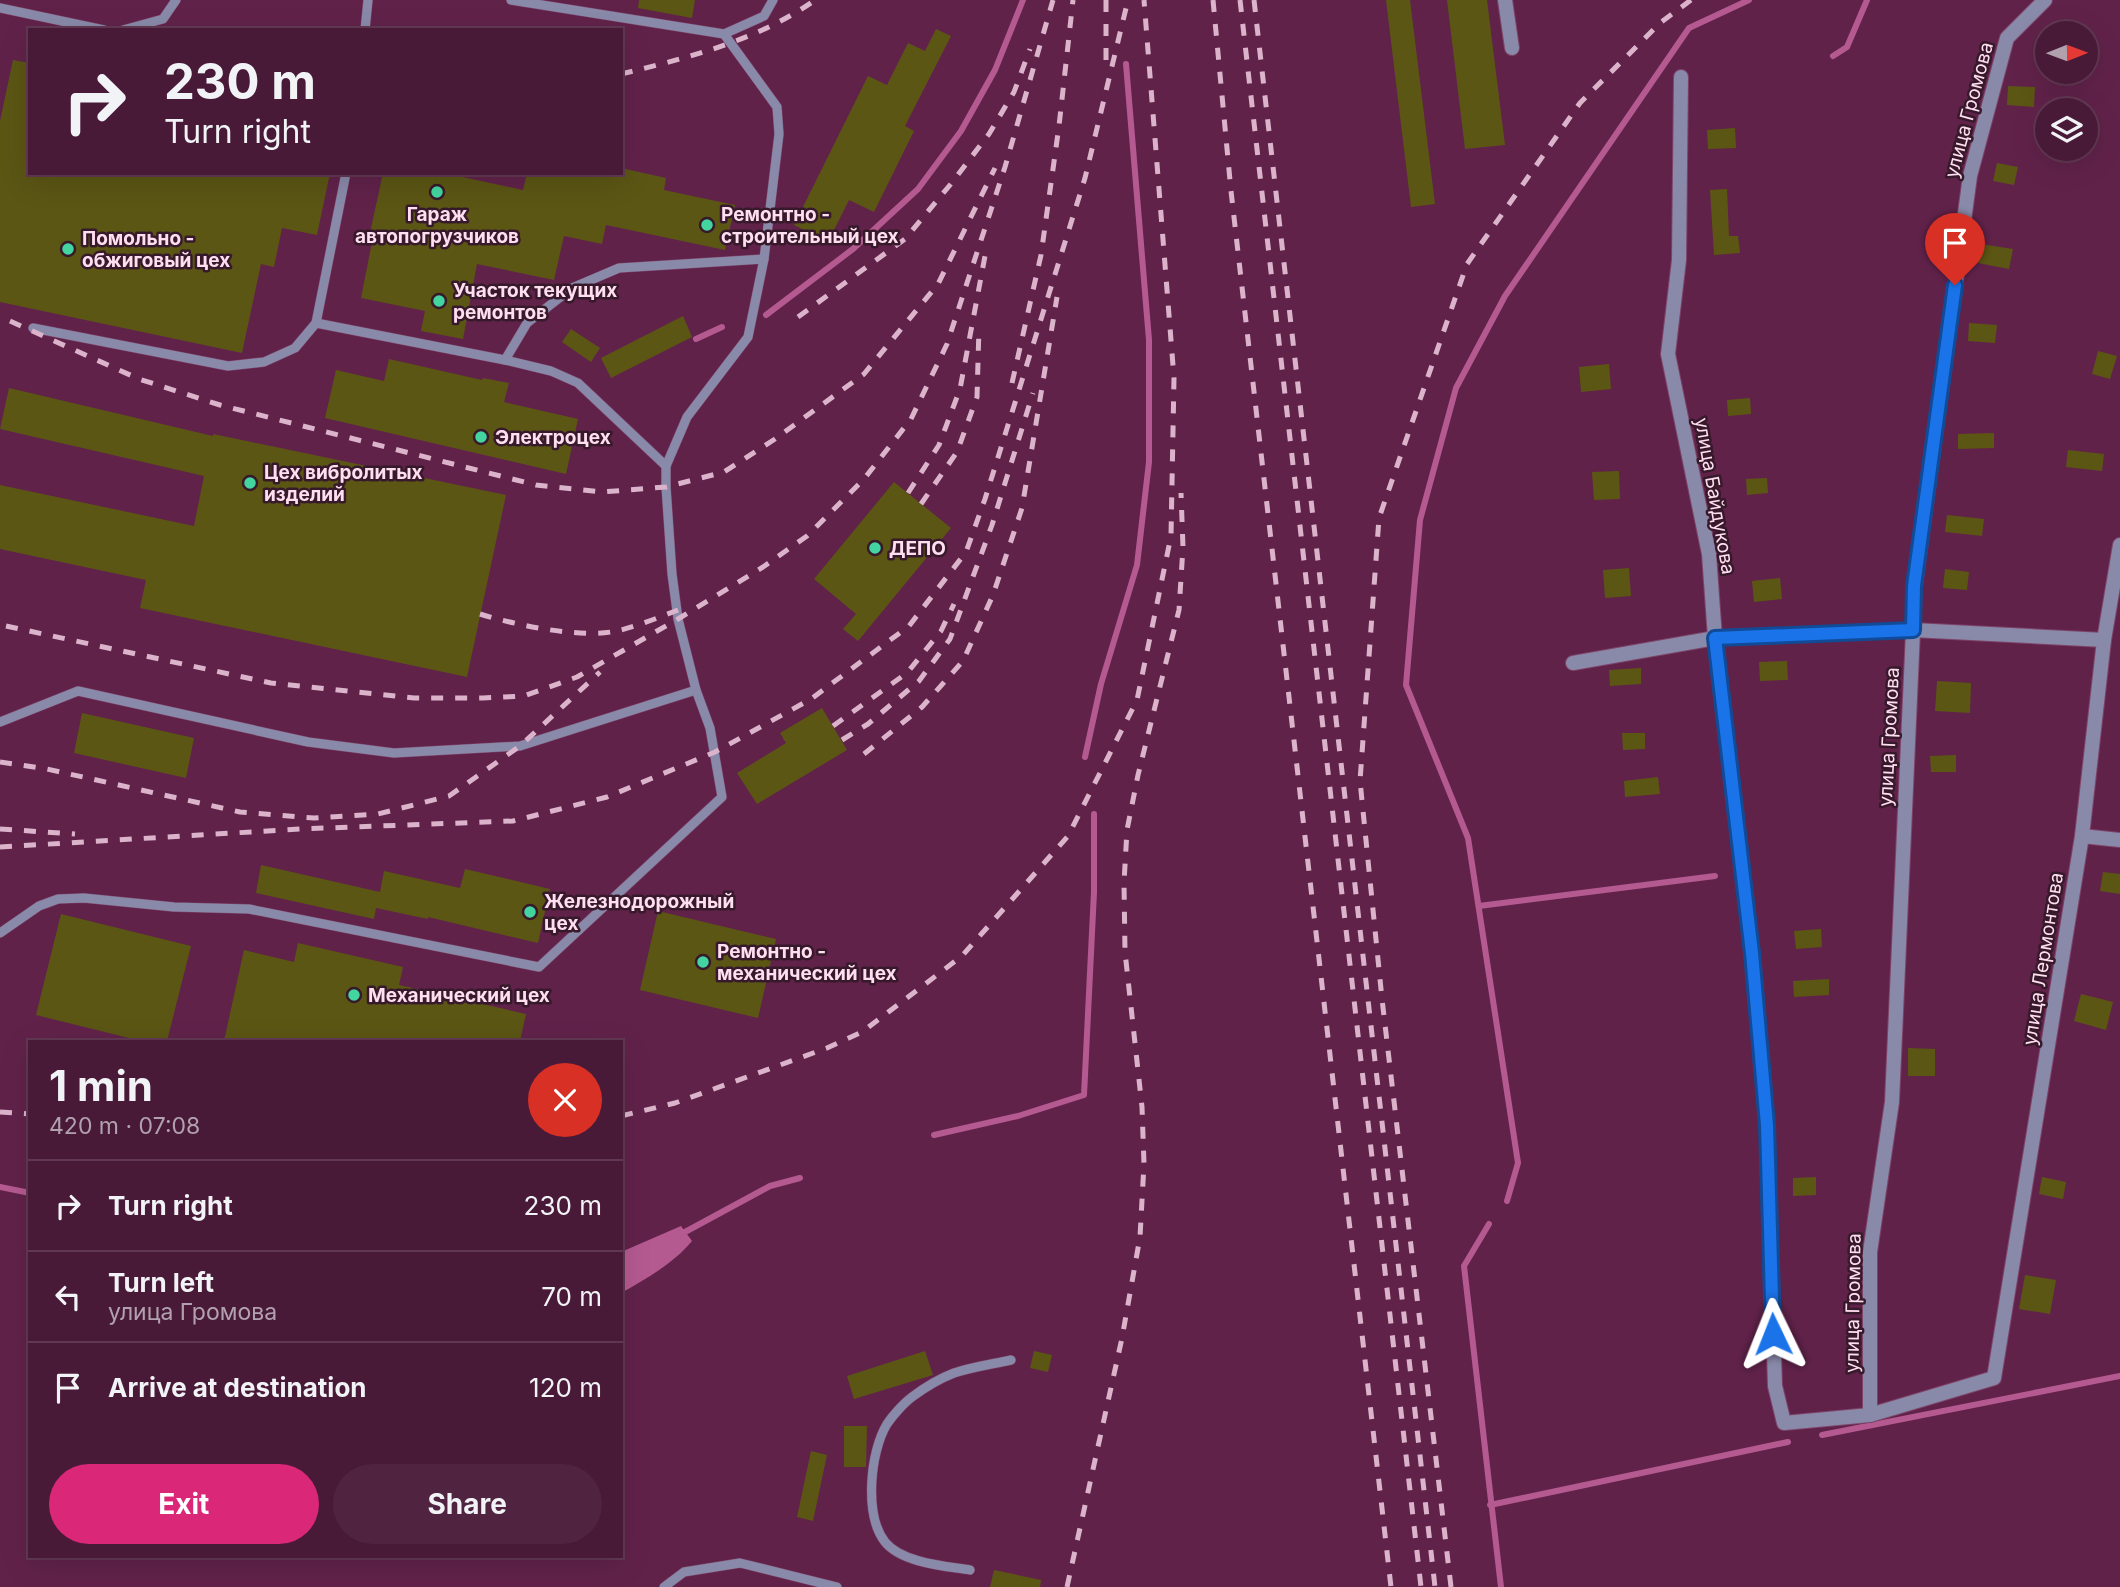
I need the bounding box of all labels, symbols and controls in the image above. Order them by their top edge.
north arrow [2035,21,2098,84]
map controls [2035,21,2098,161]
street label: улица Громова [1940,40,1998,180]
text: 230 m [164,52,316,111]
icon: right [49,56,140,147]
button: layers [2035,98,2098,161]
text: Turn right [164,112,311,151]
marker: Гараж автопогрузчиков [429,184,445,200]
place label: Гараж автопогрузчиков [355,203,519,248]
place label: Ремонтно - строительный цех [721,203,899,248]
pin [1925,213,1985,285]
marker: Ремонтно - строительный цех [699,217,715,233]
icon: arrive [1936,224,1974,262]
place label: Помольно - обжиговый цех [82,227,230,272]
marker: Помольно - обжиговый цех [60,241,76,257]
place label: Участок текущих ремонтов [453,279,617,324]
marker: Участок текущих ремонтов [431,293,447,309]
street label: улица Байдукова [1690,416,1740,576]
place label: Электроцех [495,426,611,449]
marker: Электроцех [473,429,489,445]
place label: Цех вибролитых изделий [264,461,423,506]
marker: Цех вибролитых изделий [242,475,258,491]
place label: ДЕПО [889,537,946,560]
marker: ДЕПО [867,540,883,556]
street label: улица Громова [1874,667,1904,807]
street label: улица Лермонтова [2018,871,2068,1047]
place label: Железнодорожный цех [544,890,734,935]
marker: Железнодорожный цех [522,904,538,920]
place label: Ремонтно - механический цех [717,940,897,985]
marker: Ремонтно - механический цех [695,954,711,970]
place label: Механический цех [368,984,550,1007]
marker: Механический цех [346,987,362,1003]
text: 1 min [49,1060,153,1111]
button: close [528,1063,602,1137]
text: 420 m · 07:08 [49,1112,200,1140]
icon: right [49,1187,87,1225]
text: Turn right [108,1190,233,1221]
text: 230 m [524,1190,602,1221]
street label: улица Громова [1840,1233,1866,1373]
text: Turn left [108,1267,214,1298]
icon: left [49,1278,87,1316]
text: 70 m [541,1281,602,1312]
position arrow [1736,1297,1810,1371]
text: улица Громова [108,1298,277,1326]
icon: arrive [49,1369,87,1407]
text: Arrive at destination [108,1372,367,1403]
text: 120 m [529,1372,602,1403]
button: Exit [49,1464,319,1544]
button: Share [333,1464,602,1544]

